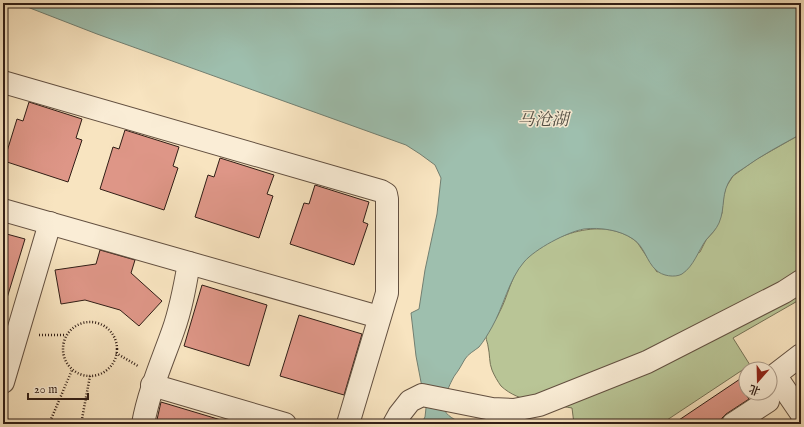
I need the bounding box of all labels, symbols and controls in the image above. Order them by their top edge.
water label: 马沧湖 [518,110,571,131]
north arrow [738,361,778,401]
scale bar [28,375,88,401]
text: 北 [747,381,762,398]
text: 20 m [34,382,57,397]

